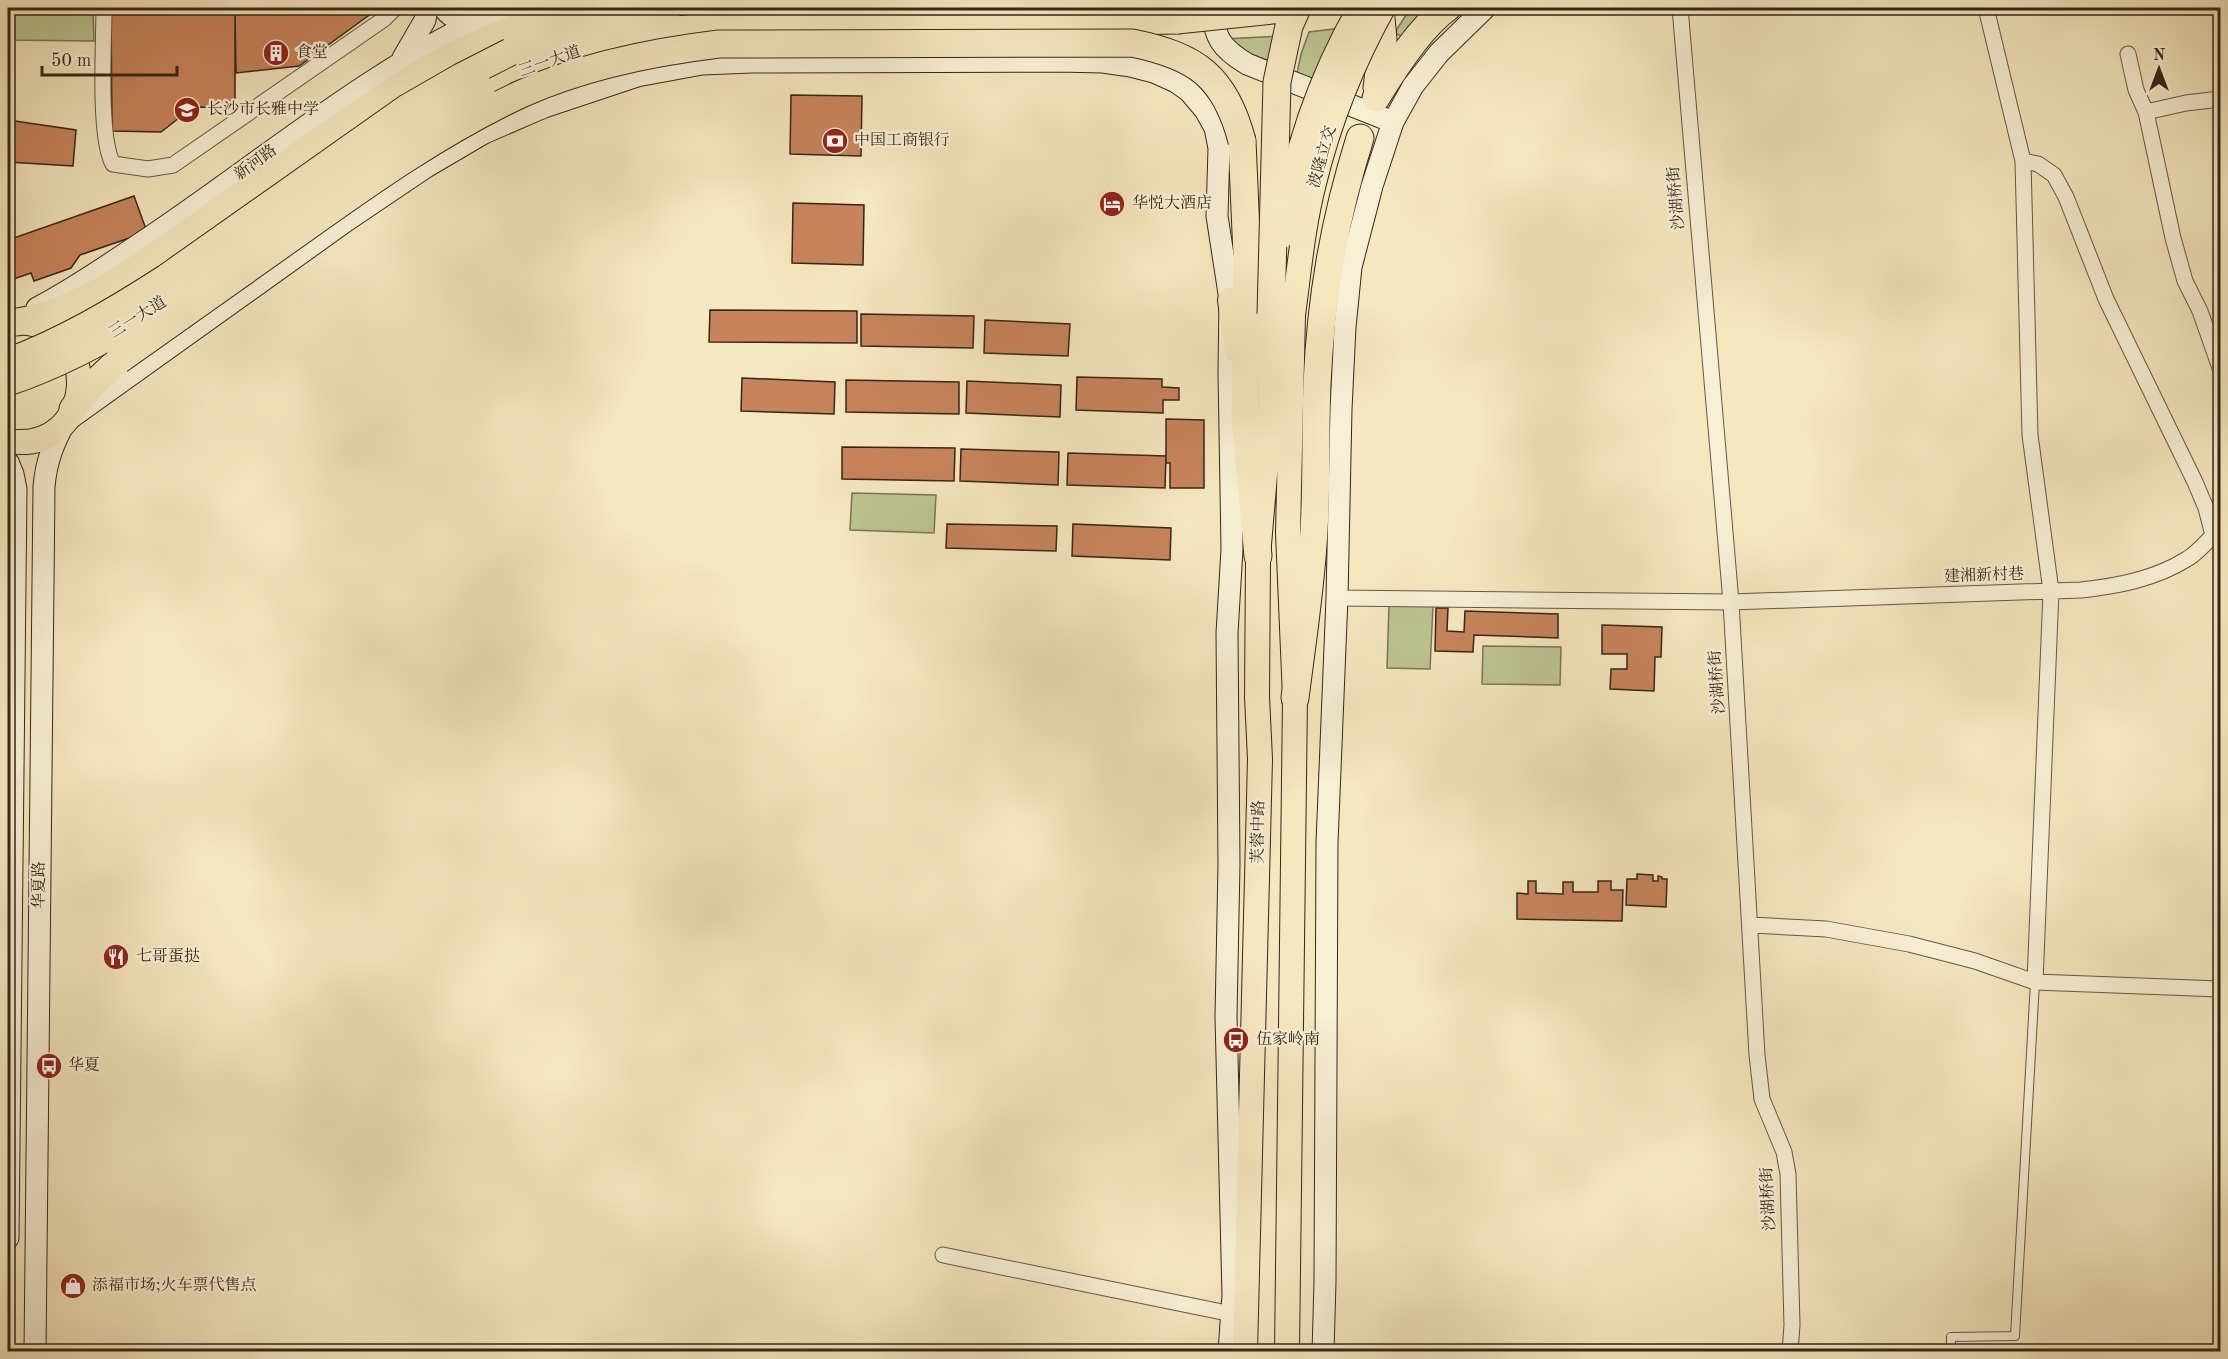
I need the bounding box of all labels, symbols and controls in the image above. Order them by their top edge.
building icon: 食堂 [261,38,291,68]
scale bar [42,39,177,77]
north arrow [2129,39,2189,99]
street label: 三一大道 [516,42,583,80]
place label: 食堂 [296,43,328,61]
text: N [2153,48,2166,64]
text: 50 m [51,52,91,70]
school or university icon: 长沙市长雅中学 [172,95,202,125]
place label: 长沙市长雅中学 [207,100,319,118]
street label: 波隆立交 [1305,123,1340,190]
bank icon: 中国工商银行 [820,126,850,156]
place label: 中国工商银行 [854,131,950,149]
street label: 新河路 [231,141,280,184]
street label: 沙湖桥街 [1664,165,1688,231]
hotel icon: 华悦大酒店 [1097,189,1127,219]
place label: 华悦大酒店 [1132,194,1212,212]
street label: 三一大道 [106,293,169,342]
street label: 建湘新村巷 [1944,565,2024,585]
street label: 沙湖桥街 [1706,650,1728,715]
street label: 芙蓉中路 [1248,800,1268,864]
street label: 华夏路 [30,861,48,909]
restaurant icon: 七哥蛋挞 [101,942,131,972]
place label: 七哥蛋挞 [136,947,200,965]
bus stop icon: 伍家岭南 [1221,1025,1251,1055]
place label: 伍家岭南 [1256,1030,1320,1048]
bus stop icon: 华夏 [34,1051,64,1081]
place label: 华夏 [68,1056,100,1074]
street label: 沙湖桥街 [1757,1167,1779,1231]
shop icon: 添福市场;火车票代售点 [58,1271,88,1301]
place label: 添福市场;火车票代售点 [92,1276,256,1294]

